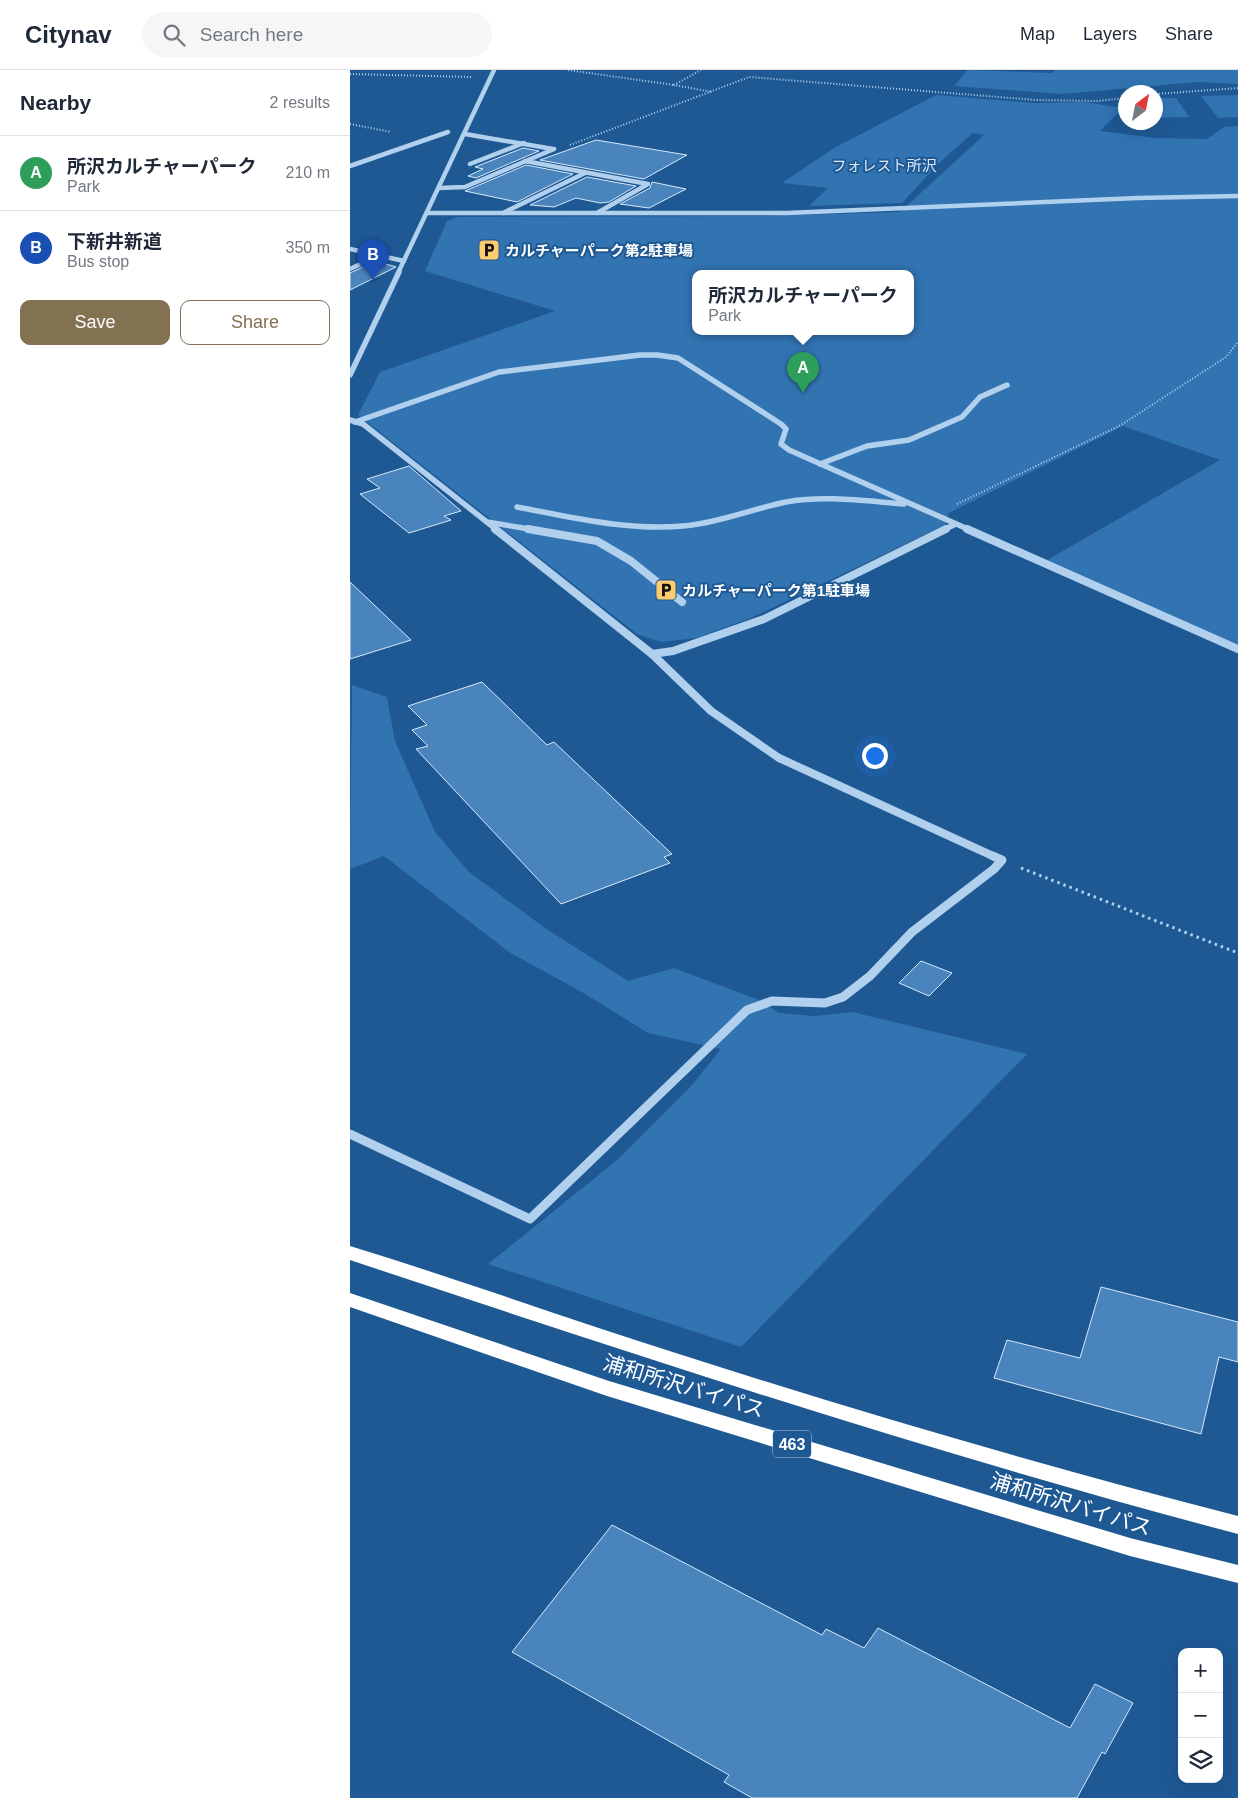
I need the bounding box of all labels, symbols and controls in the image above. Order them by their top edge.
search box [142,12,492,57]
text: Citynav [25,21,112,48]
icon: search [160,21,188,49]
text: Search here [200,24,303,45]
text: Map [1020,24,1055,44]
text: Layers [1083,24,1137,44]
text: Share [1165,24,1213,44]
north arrow [1118,85,1163,130]
text: Nearby [20,91,91,114]
text: 2 results [270,94,330,111]
text: 所沢カルチャーパーク [67,156,257,177]
park label: フォレスト所沢 [831,157,937,174]
text: A [30,164,42,181]
text: 210 m [286,164,330,181]
text: Park [67,178,100,195]
text: 下新井新道 [67,231,162,252]
parking icon: カルチャーパーク第2駐車場 [477,238,501,262]
text: B [30,239,42,256]
text: 350 m [286,239,330,256]
pin: B [357,239,389,280]
place label: カルチャーパーク第2駐車場 [505,242,693,259]
text: Bus stop [67,253,129,270]
popup [692,270,914,335]
text: 所沢カルチャーパーク [708,285,898,306]
button: Save [20,300,170,345]
button: Share [180,300,330,345]
text: Park [708,307,741,324]
pin: A [787,352,819,393]
parking icon: カルチャーパーク第1駐車場 [654,578,678,602]
place label: カルチャーパーク第1駐車場 [682,582,870,599]
your location [862,743,888,769]
street label: 浦和所沢バイパス [601,1351,767,1421]
road number: 463 [773,1430,811,1458]
street label: 浦和所沢バイパス [988,1469,1154,1539]
map controls [1178,1648,1223,1783]
button: + [1178,1648,1223,1693]
button: − [1178,1693,1223,1738]
button: layers [1178,1738,1223,1783]

